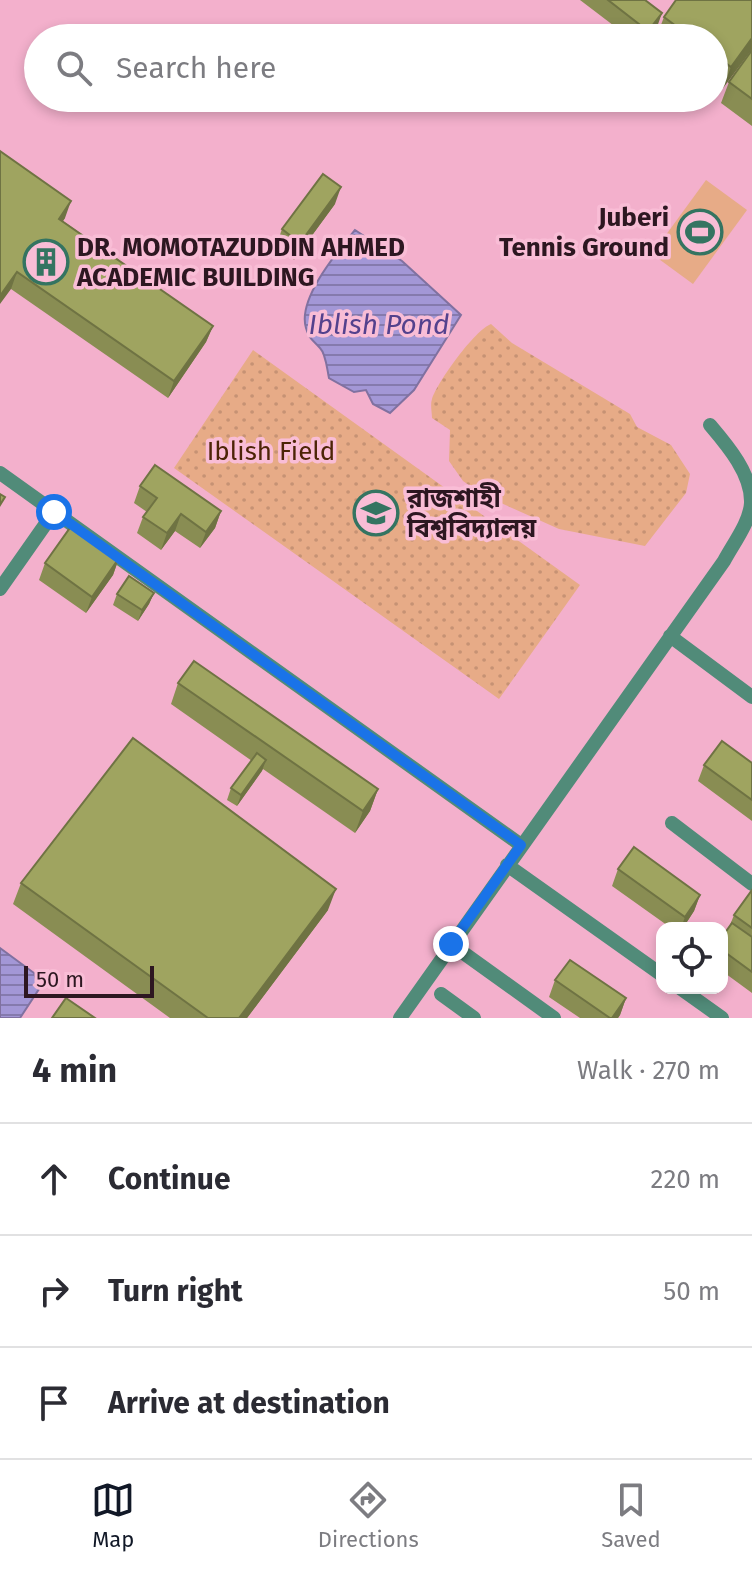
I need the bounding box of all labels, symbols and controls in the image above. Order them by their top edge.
search box [24,24,728,112]
icon: search [52,46,96,90]
text: Search here [116,50,276,86]
place label: Juberi Tennis Ground [499,202,669,263]
sports icon: Juberi Tennis Ground [676,208,724,256]
place label: DR. MOMOTAZUDDIN AHMED ACADEMIC BUILDING [76,232,405,293]
building icon: DR. MOMOTAZUDDIN AHMED ACADEMIC BUILDING [22,238,70,286]
water label: Iblish Pond [309,308,449,341]
park label: Iblish Field [207,436,335,467]
place label: রাজশাহী বিশ্ববিদ্যালয় [406,482,537,544]
school or university icon: রাজশাহী বিশ্ববিদ্যালয় [352,489,400,537]
route start [36,494,72,530]
map controls [656,922,728,994]
button: locate [656,922,728,994]
route end [433,926,469,962]
scale bar [24,962,154,998]
text: 50 m [36,966,84,993]
text: 4 min [32,1050,117,1091]
text: Walk · 270 m [577,1055,720,1086]
icon: ahead [32,1157,76,1201]
text: Continue [108,1161,231,1197]
text: 220 m [651,1164,720,1195]
icon: right [32,1269,76,1313]
text: Turn right [108,1273,243,1309]
text: 50 m [663,1276,720,1307]
icon: arrive [32,1381,76,1425]
text: Arrive at destination [108,1385,390,1421]
tab: Map [91,1478,135,1553]
tab: Directions [318,1478,419,1553]
tab: Saved [601,1478,661,1553]

